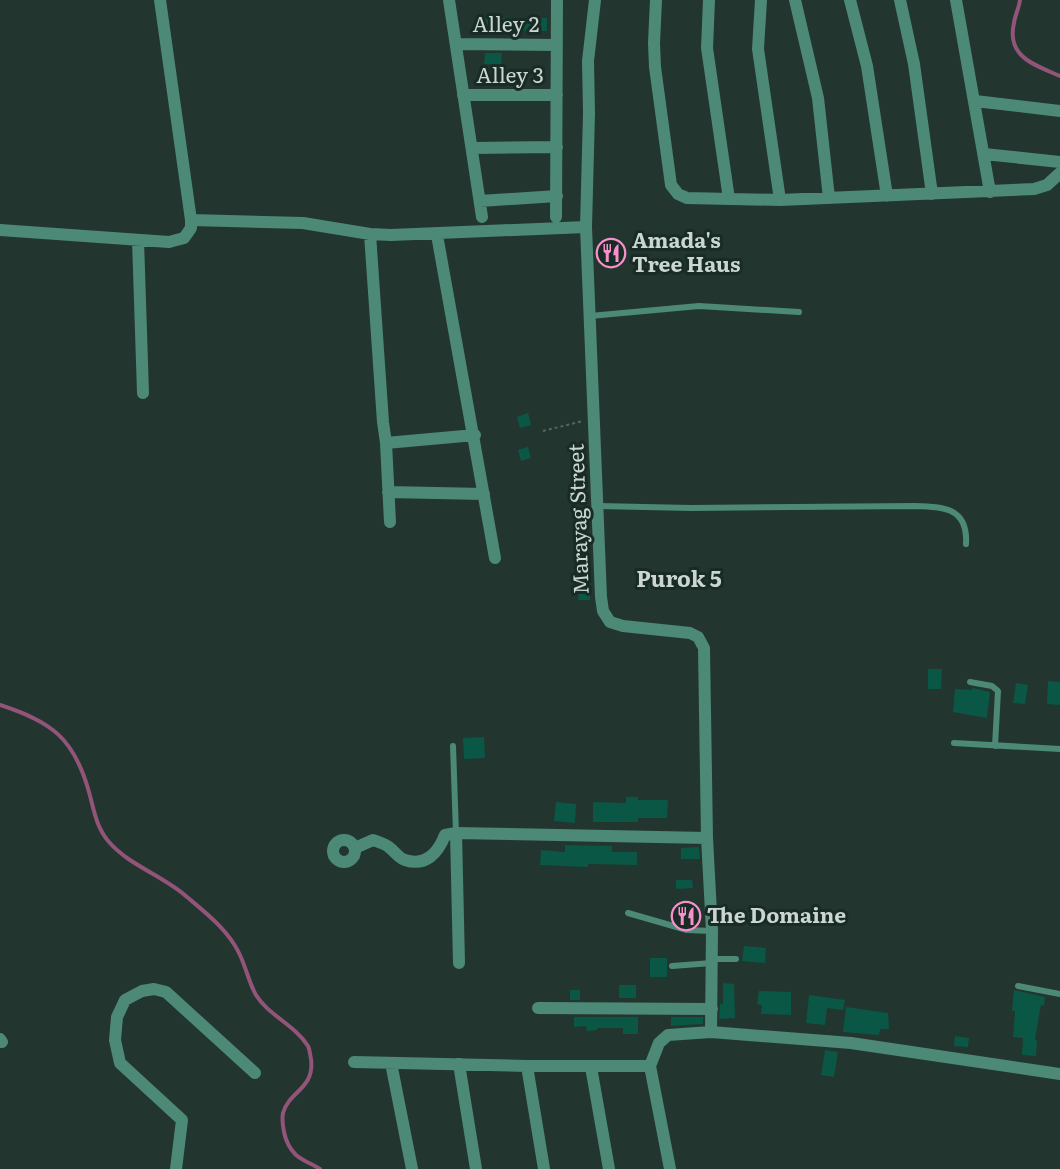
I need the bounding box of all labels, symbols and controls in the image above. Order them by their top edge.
street label: Alley 2 [473,7,539,38]
street label: Alley 3 [476,58,544,89]
place label: Amada's Tree Haus [632,223,741,278]
restaurant icon: Amada's Tree Haus [595,237,627,269]
street label: Marayag Street [558,443,595,595]
district label: Purok 5 [636,561,722,594]
place label: The Domaine [707,898,846,929]
restaurant icon: The Domaine [670,900,702,932]

